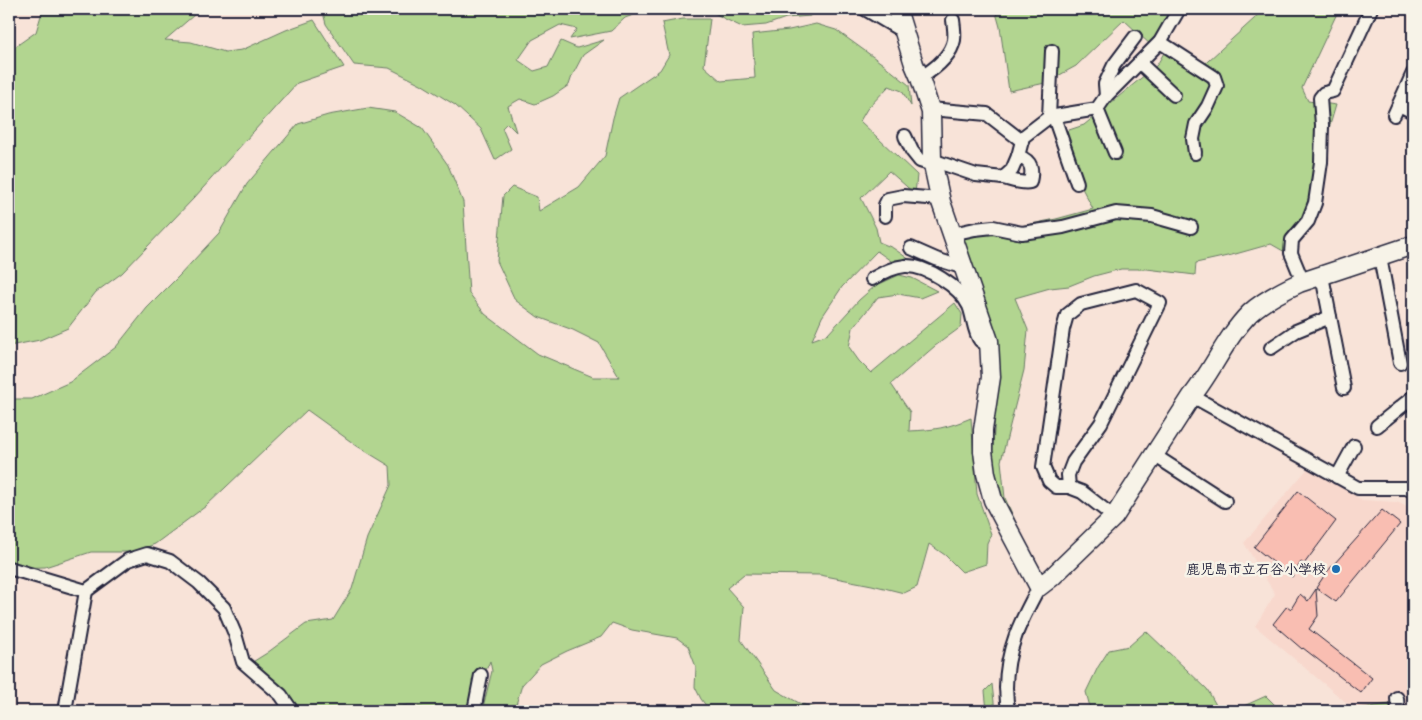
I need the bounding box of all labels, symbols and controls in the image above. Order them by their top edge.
place label: 鹿児島市立石谷小学校 [1186,559,1326,581]
marker: 鹿児島市立石谷小学校 [1330,563,1342,575]

